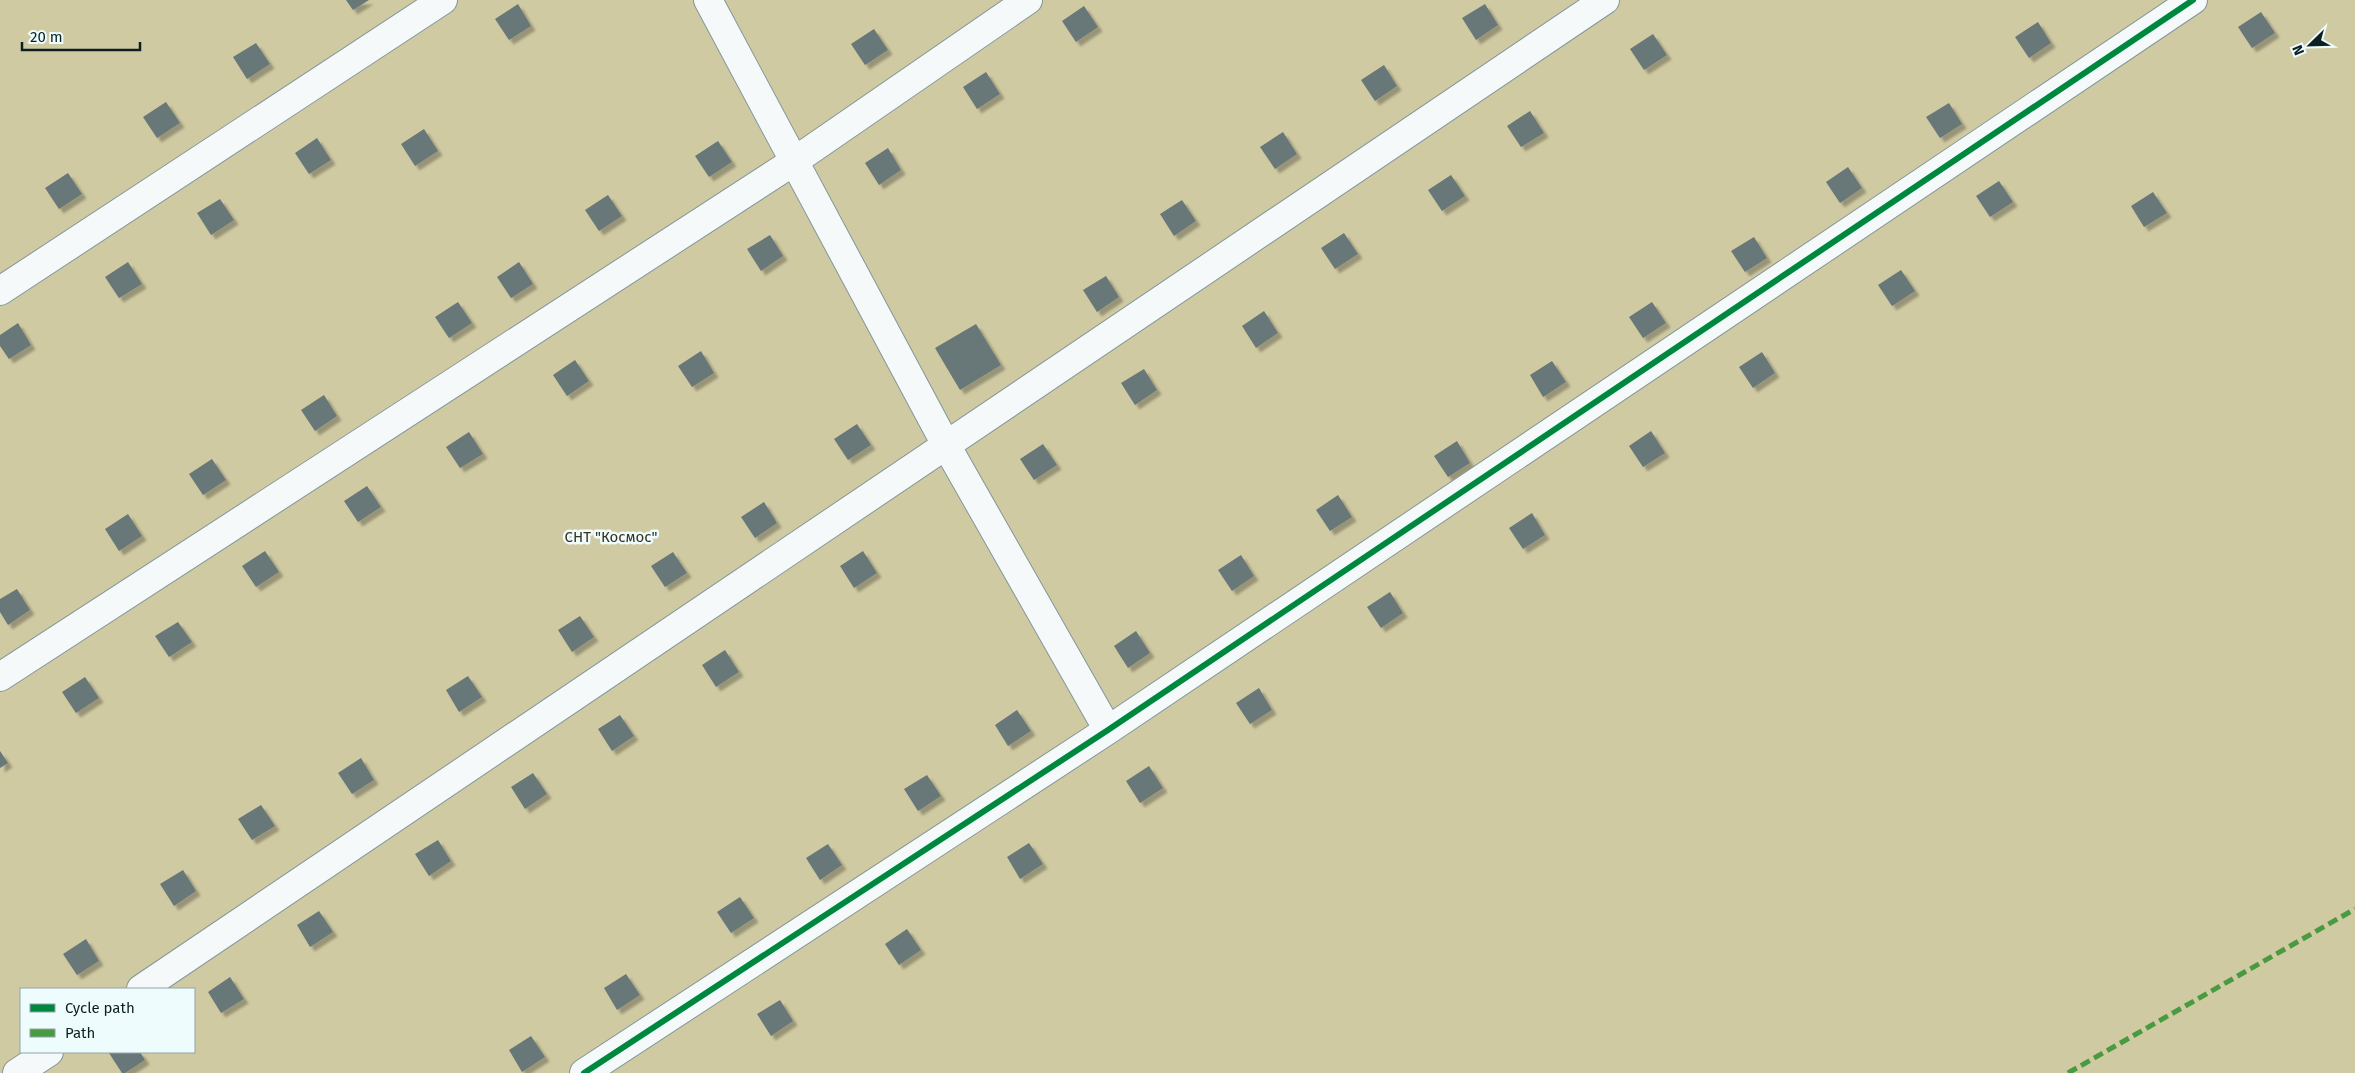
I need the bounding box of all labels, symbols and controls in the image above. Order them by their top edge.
scale bar [22,20,140,52]
north arrow [2285,20,2335,70]
text: 20 m [30,28,63,46]
text: N [2289,42,2308,57]
park label: СНТ "Космос" [565,528,657,546]
legend [20,988,195,1053]
text: Cycle path [65,999,135,1017]
text: Path [65,1024,95,1042]

